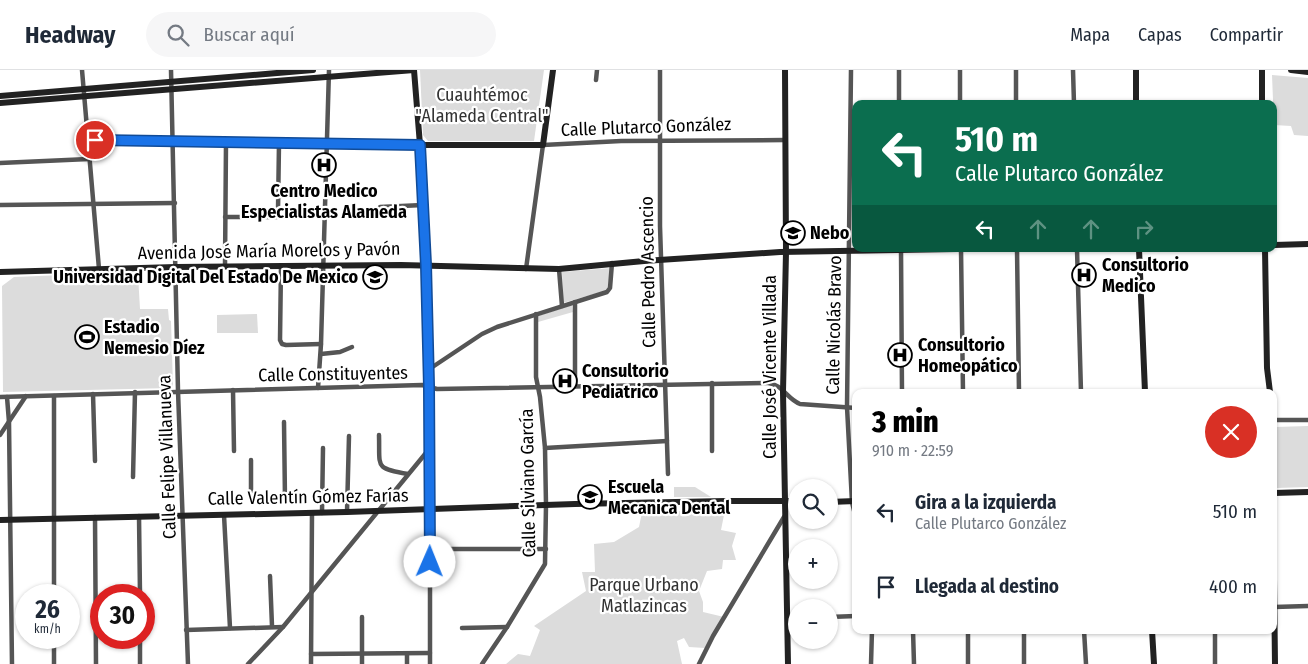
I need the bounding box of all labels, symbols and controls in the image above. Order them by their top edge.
search box [146,12,496,57]
text: Headway [25,21,116,49]
icon: search [164,21,192,49]
text: Buscar aquí [204,23,295,46]
text: Mapa [1070,24,1110,46]
text: Capas [1138,24,1182,46]
text: Compartir [1210,24,1283,46]
park label: Cuauhtémoc "Alameda Central" [415,84,549,127]
street label: Calle Plutarco González [561,113,731,141]
text: 510 m [955,118,1038,160]
pin [74,119,116,161]
icon: left [872,120,937,185]
icon: arrive [81,126,109,154]
hospital icon: Centro Medico Especialistas Alameda [311,152,337,178]
text: Calle Plutarco González [955,160,1163,187]
place label: Centro Medico Especialistas Alameda [241,180,407,223]
street label: Calle Pedro Ascencio [636,196,660,348]
icon: left [971,215,999,243]
icon: ahead [1024,215,1052,243]
icon: ahead [1077,215,1105,243]
icon: right [1130,215,1158,243]
school or university icon: Nebo [780,220,806,246]
place label: Nebo [810,222,850,244]
street label: Avenida José María Morelos y Pavón [137,238,401,264]
place label: Consultorio Medico [1102,254,1189,297]
street label: Calle Nicolás Bravo [822,255,846,395]
hospital icon: Consultorio Medico [1071,262,1097,288]
school or university icon: Universidad Digital Del Estado De Mexico [362,264,388,290]
place label: Universidad Digital Del Estado De Mexico [53,266,358,288]
street label: Calle José Vicente Villada [759,275,781,459]
place label: Estadio Nemesio Díez [104,316,205,359]
sports icon: Estadio Nemesio Díez [74,324,100,350]
place label: Consultorio Homeopático [918,334,1018,377]
hospital icon: Consultorio Homeopático [887,342,913,368]
place label: Consultorio Pediatrico [582,360,669,403]
street label: Calle Constituyentes [258,362,408,386]
hospital icon: Consultorio Pediatrico [552,368,578,394]
street label: Calle Felipe Villanueva [153,374,181,540]
text: 3 min [872,404,939,440]
button: close [1205,406,1257,458]
street label: Calle Silviano García [516,408,540,558]
text: 910 m · 22:59 [872,441,954,460]
place label: Escuela Mecanica Dental [608,476,730,519]
map controls [788,479,838,649]
button: search [788,479,838,529]
street label: Calle Valentín Gómez Farías [207,484,409,510]
school or university icon: Escuela Mecanica Dental [577,484,603,510]
text: Gira a la izquierda [915,491,1057,514]
icon: left [872,498,900,526]
text: 510 m [1213,500,1257,523]
text: Calle Plutarco González [915,514,1066,533]
position arrow [403,535,455,587]
button: + [788,539,838,589]
icon: arrive [872,573,900,601]
park label: Parque Urbano Matlazincas [589,574,699,617]
text: Llegada al destino [915,575,1059,598]
text: 400 m [1209,575,1257,598]
speed limit sign: 30 [90,584,155,649]
text: 26 [35,595,60,625]
button: − [788,599,838,649]
text: km/h [34,622,61,636]

